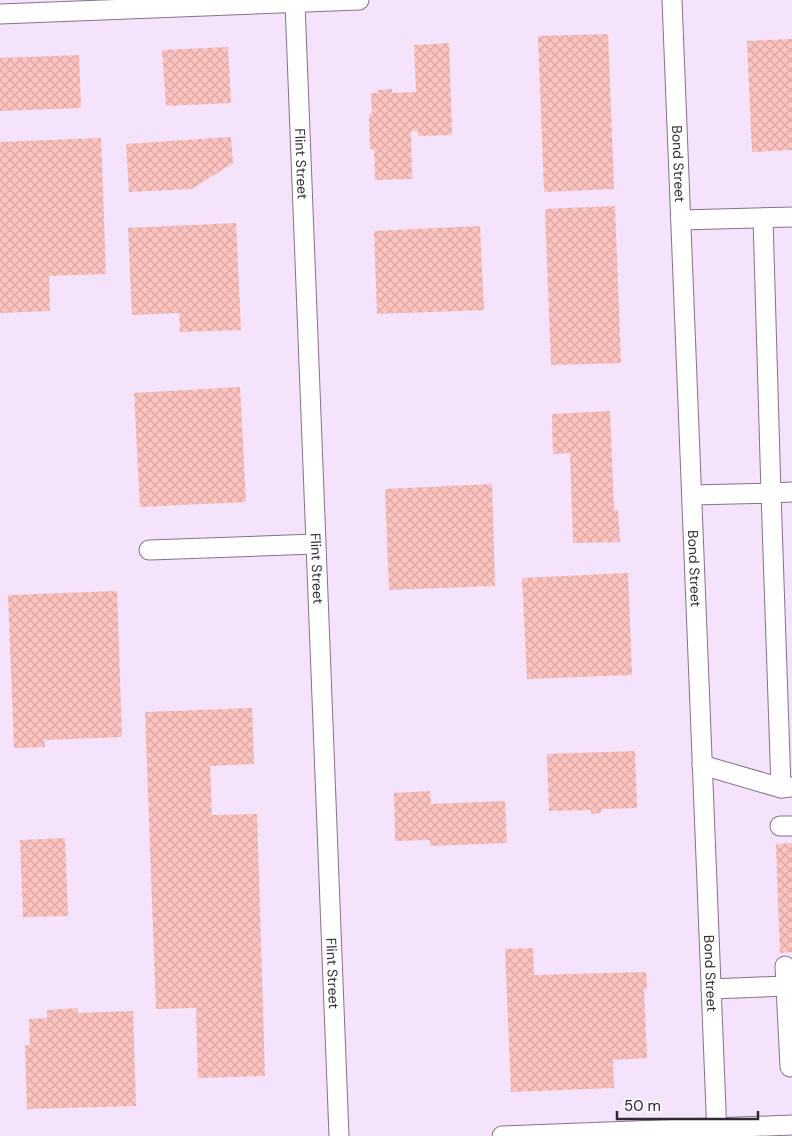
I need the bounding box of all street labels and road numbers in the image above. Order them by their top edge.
street label: Bond Street [668,125,689,203]
street label: Flint Street [291,128,312,200]
street label: Bond Street [684,530,705,607]
street label: Flint Street [307,533,327,604]
street label: Bond Street [700,934,721,1012]
street label: Flint Street [322,937,343,1009]

